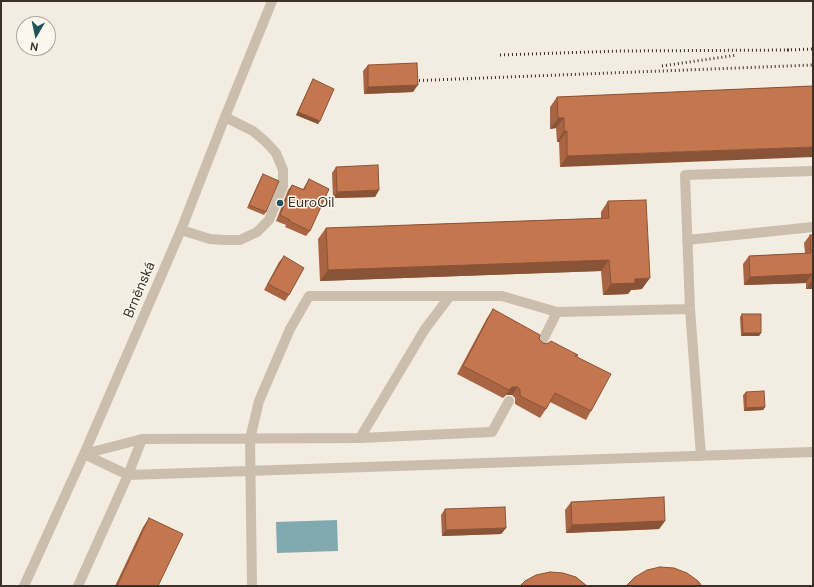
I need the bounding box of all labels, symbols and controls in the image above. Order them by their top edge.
north arrow [16,16,56,56]
text: N [29,39,39,54]
place label: EuroOil [288,195,334,211]
marker: EuroOil [275,198,285,208]
street label: Brněnská [121,259,159,321]

